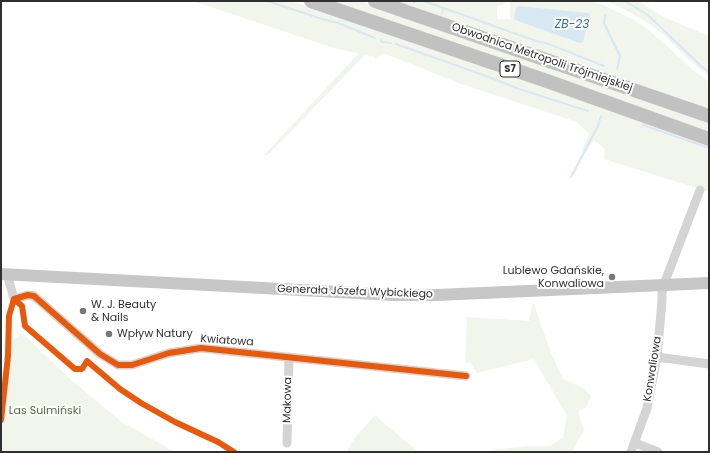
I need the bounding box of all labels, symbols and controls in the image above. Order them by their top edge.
water label: ZB-23 [555,18,589,32]
street label: Obwodnica Metropolii Trójmiejskiej [450,21,634,95]
road number: S7 [500,61,520,77]
place label: Lublewo Gdańskie, Konwaliowa [503,264,604,290]
marker: Lublewo Gdańskie, Konwaliowa [607,272,617,282]
street label: Generała Józefa Wybickiego [277,283,433,301]
place label: W. J. Beauty & Nails [91,298,156,324]
marker: W. J. Beauty & Nails [78,306,88,316]
place label: Wpływ Natury [117,327,193,341]
marker: Wpływ Natury [104,329,114,339]
street label: Kwiatowa [200,333,254,349]
street label: Konwaliowa [641,335,665,403]
street label: Makowa [281,377,295,423]
park label: Las Sulmiński [9,404,81,418]

